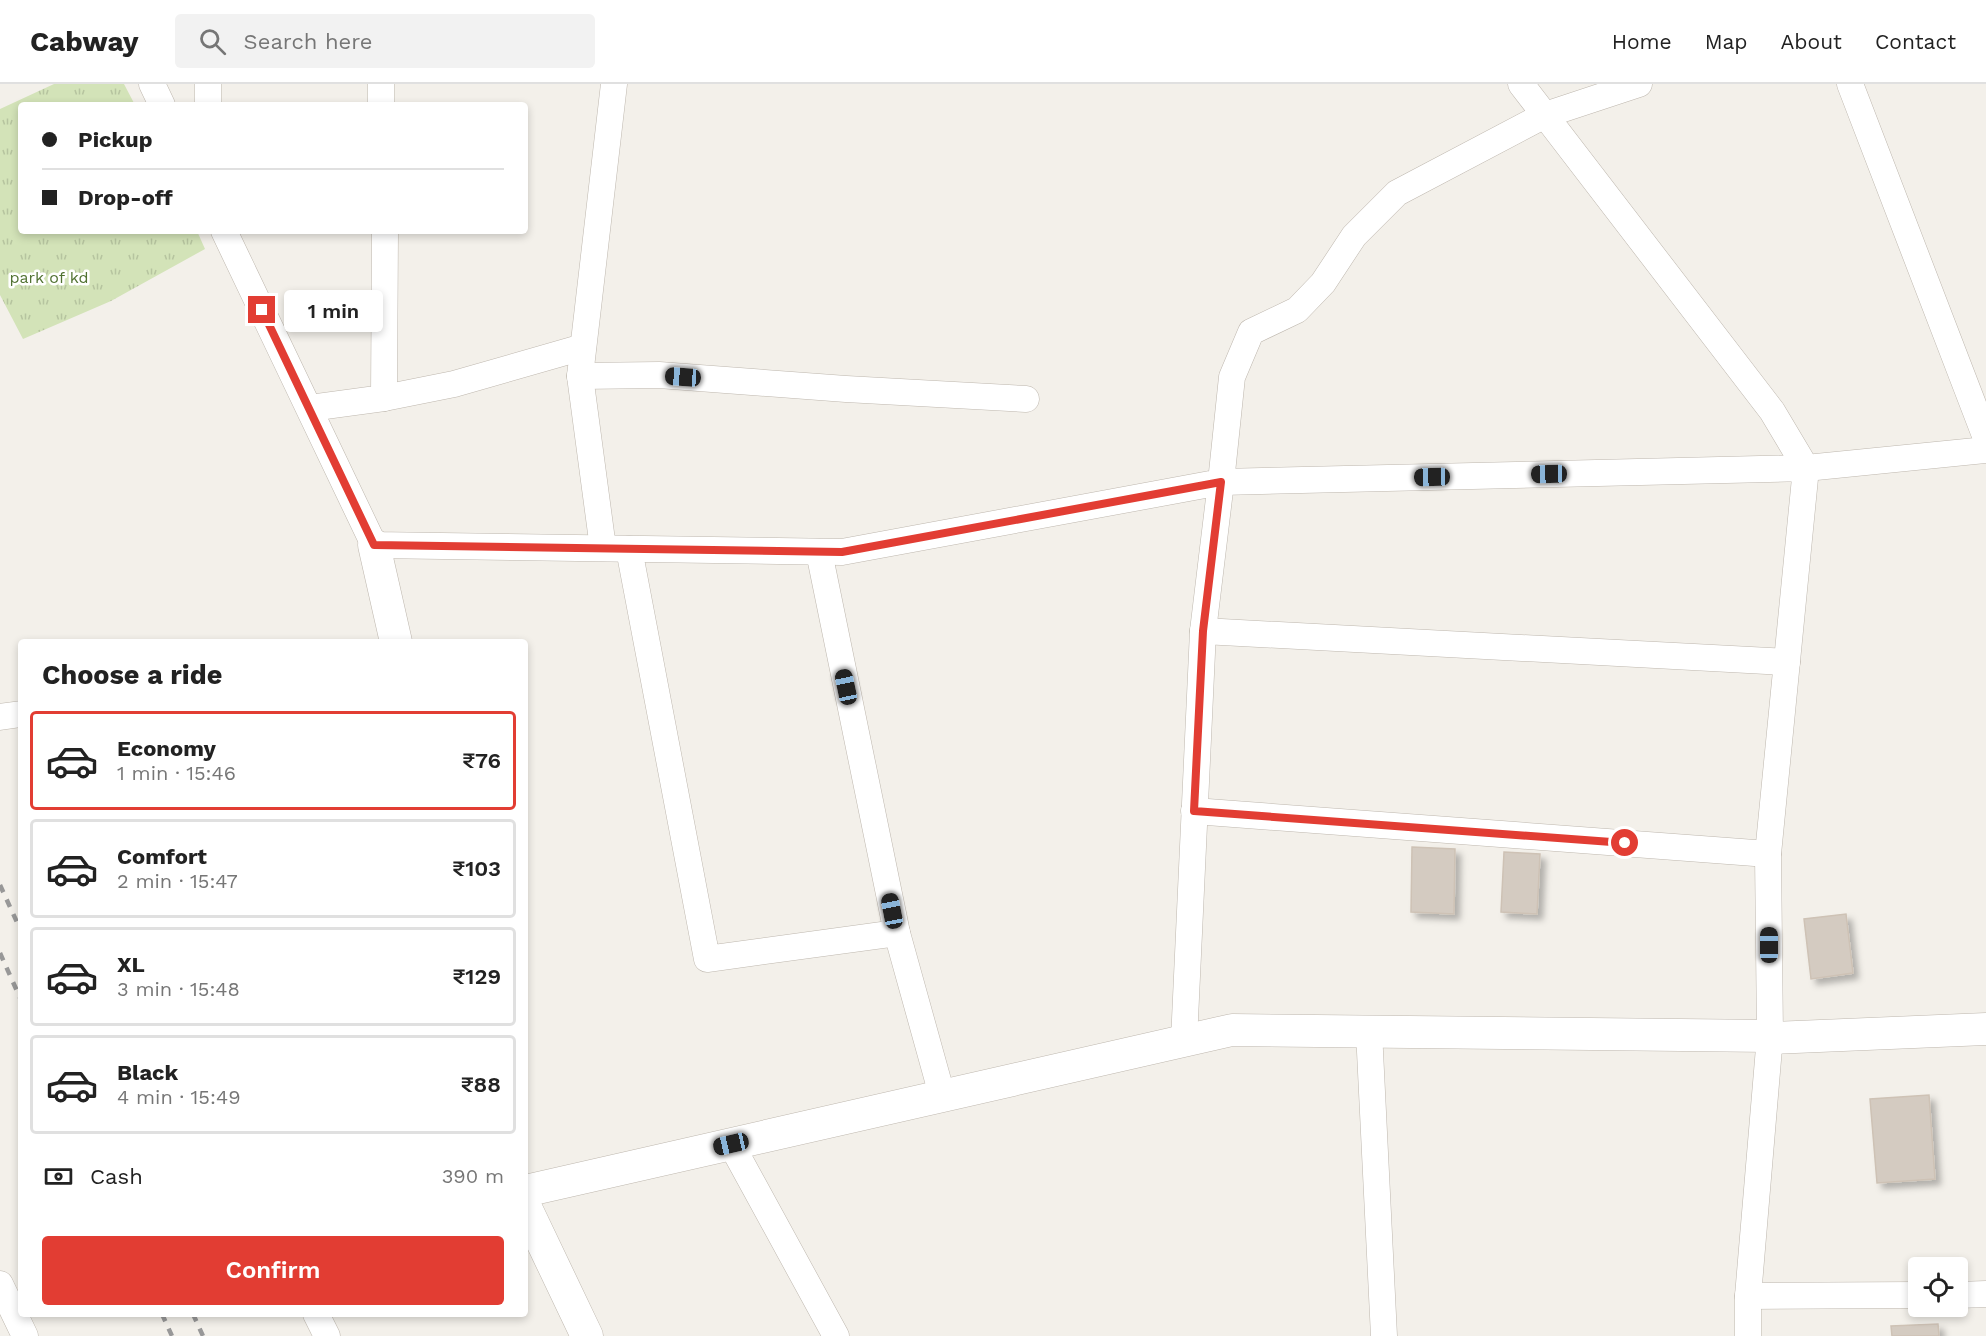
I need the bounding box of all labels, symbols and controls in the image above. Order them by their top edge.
search box [175,14,595,68]
text: Cabway [30,25,139,58]
icon: search [196,25,229,58]
text: Search here [244,29,373,54]
text: Home [1612,29,1672,54]
text: Map [1705,29,1748,54]
text: About [1781,29,1842,54]
text: Contact [1875,29,1956,54]
text: Pickup [78,127,153,152]
text: Drop-off [78,185,173,210]
park label: park of kd [9,268,89,287]
callout: 1 min [283,289,382,331]
route end [248,296,275,323]
text: 1 min [308,299,359,323]
car [664,367,702,387]
car [1531,465,1567,483]
car [1414,468,1450,486]
text: Choose a ride [42,659,222,691]
car [833,668,859,706]
icon: car [45,734,99,788]
text: Economy [117,736,216,761]
text: ₹76 [462,748,501,773]
text: 1 min · 15:46 [117,761,236,785]
route start [1611,829,1638,856]
icon: car [45,842,99,896]
text: Comfort [117,844,207,869]
text: ₹103 [452,856,501,881]
text: 2 min · 15:47 [117,869,238,893]
car [880,892,904,930]
car [1760,927,1778,963]
icon: car [45,950,99,1004]
text: XL [117,952,145,977]
text: ₹129 [452,964,501,989]
text: 3 min · 15:48 [117,977,240,1001]
icon: car [45,1058,99,1112]
text: Black [117,1060,178,1085]
text: ₹88 [461,1072,501,1097]
text: 4 min · 15:49 [117,1085,240,1109]
car [711,1131,751,1157]
icon: cash [42,1160,75,1193]
text: Cash [90,1164,143,1189]
text: 390 m [442,1164,504,1188]
button: Confirm [42,1236,504,1305]
map controls [1908,1257,1968,1317]
button: locate [1908,1257,1968,1317]

